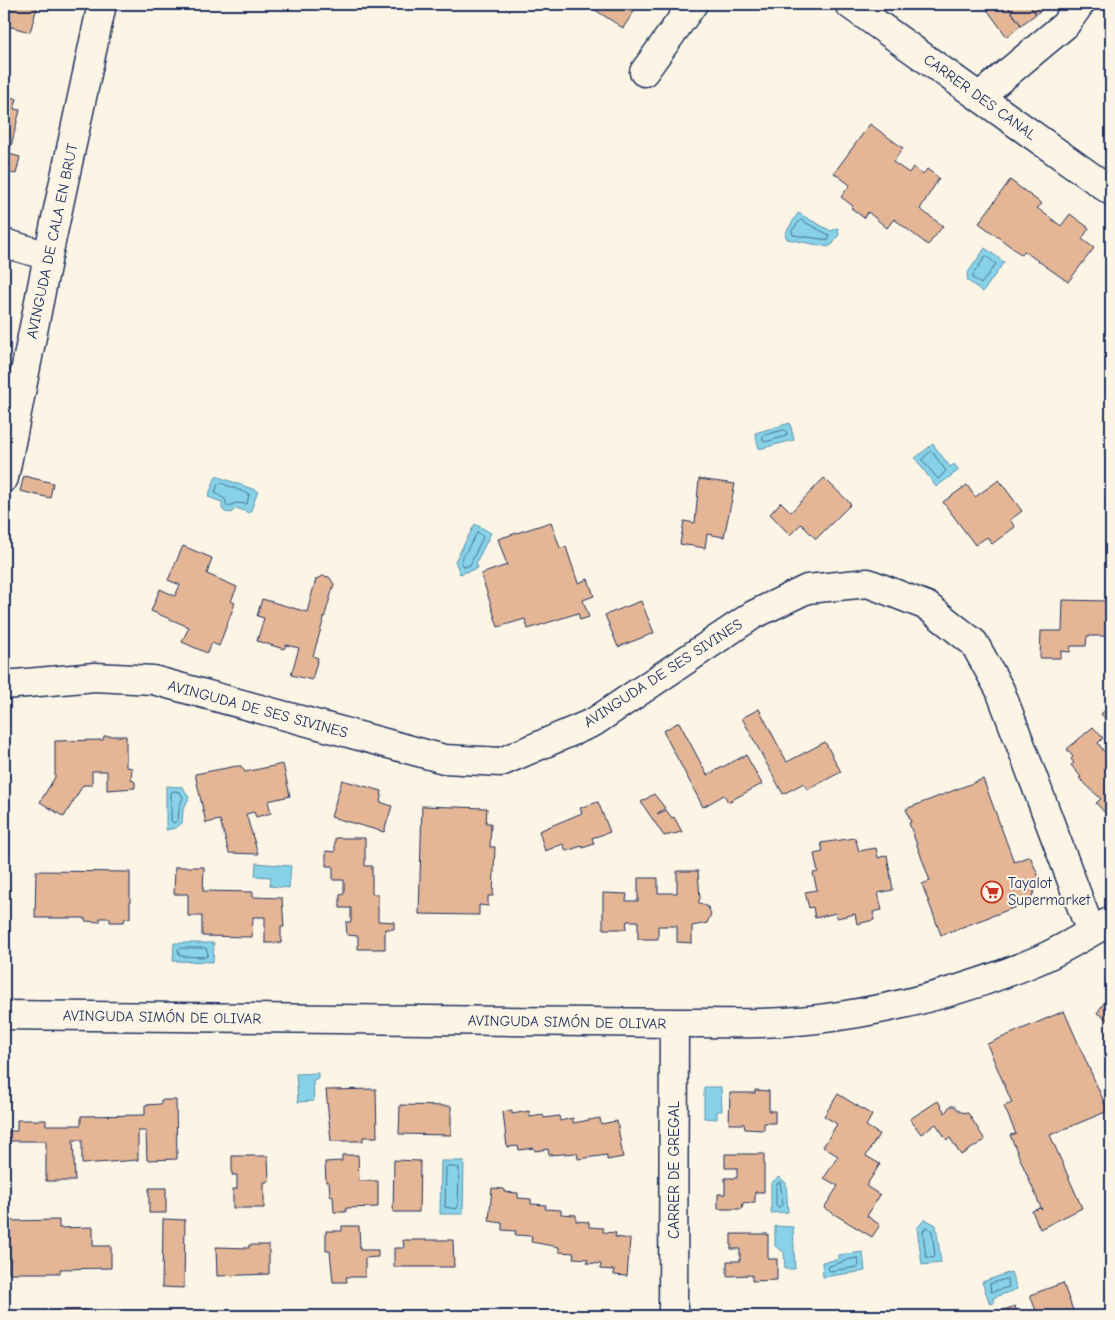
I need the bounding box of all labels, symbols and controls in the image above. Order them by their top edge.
street label: CARRER DES CANAL [920,50,1040,144]
street label: AVINGUDA DE CALA EN BRUT [22,142,82,340]
street label: AVINGUDA DE SES SIVINES [580,615,746,731]
street label: AVINGUDA DE SES SIVINES [166,676,350,742]
place label: Tayalot Supermarket [1008,874,1091,909]
supermarket icon: Tayalot Supermarket [980,880,1004,904]
street label: AVINGUDA SIMÓN DE OLIVAR [63,1005,262,1028]
street label: AVINGUDA SIMÓN DE OLIVAR [468,1010,667,1033]
street label: CARRER DE GREGAL [665,1101,683,1239]

